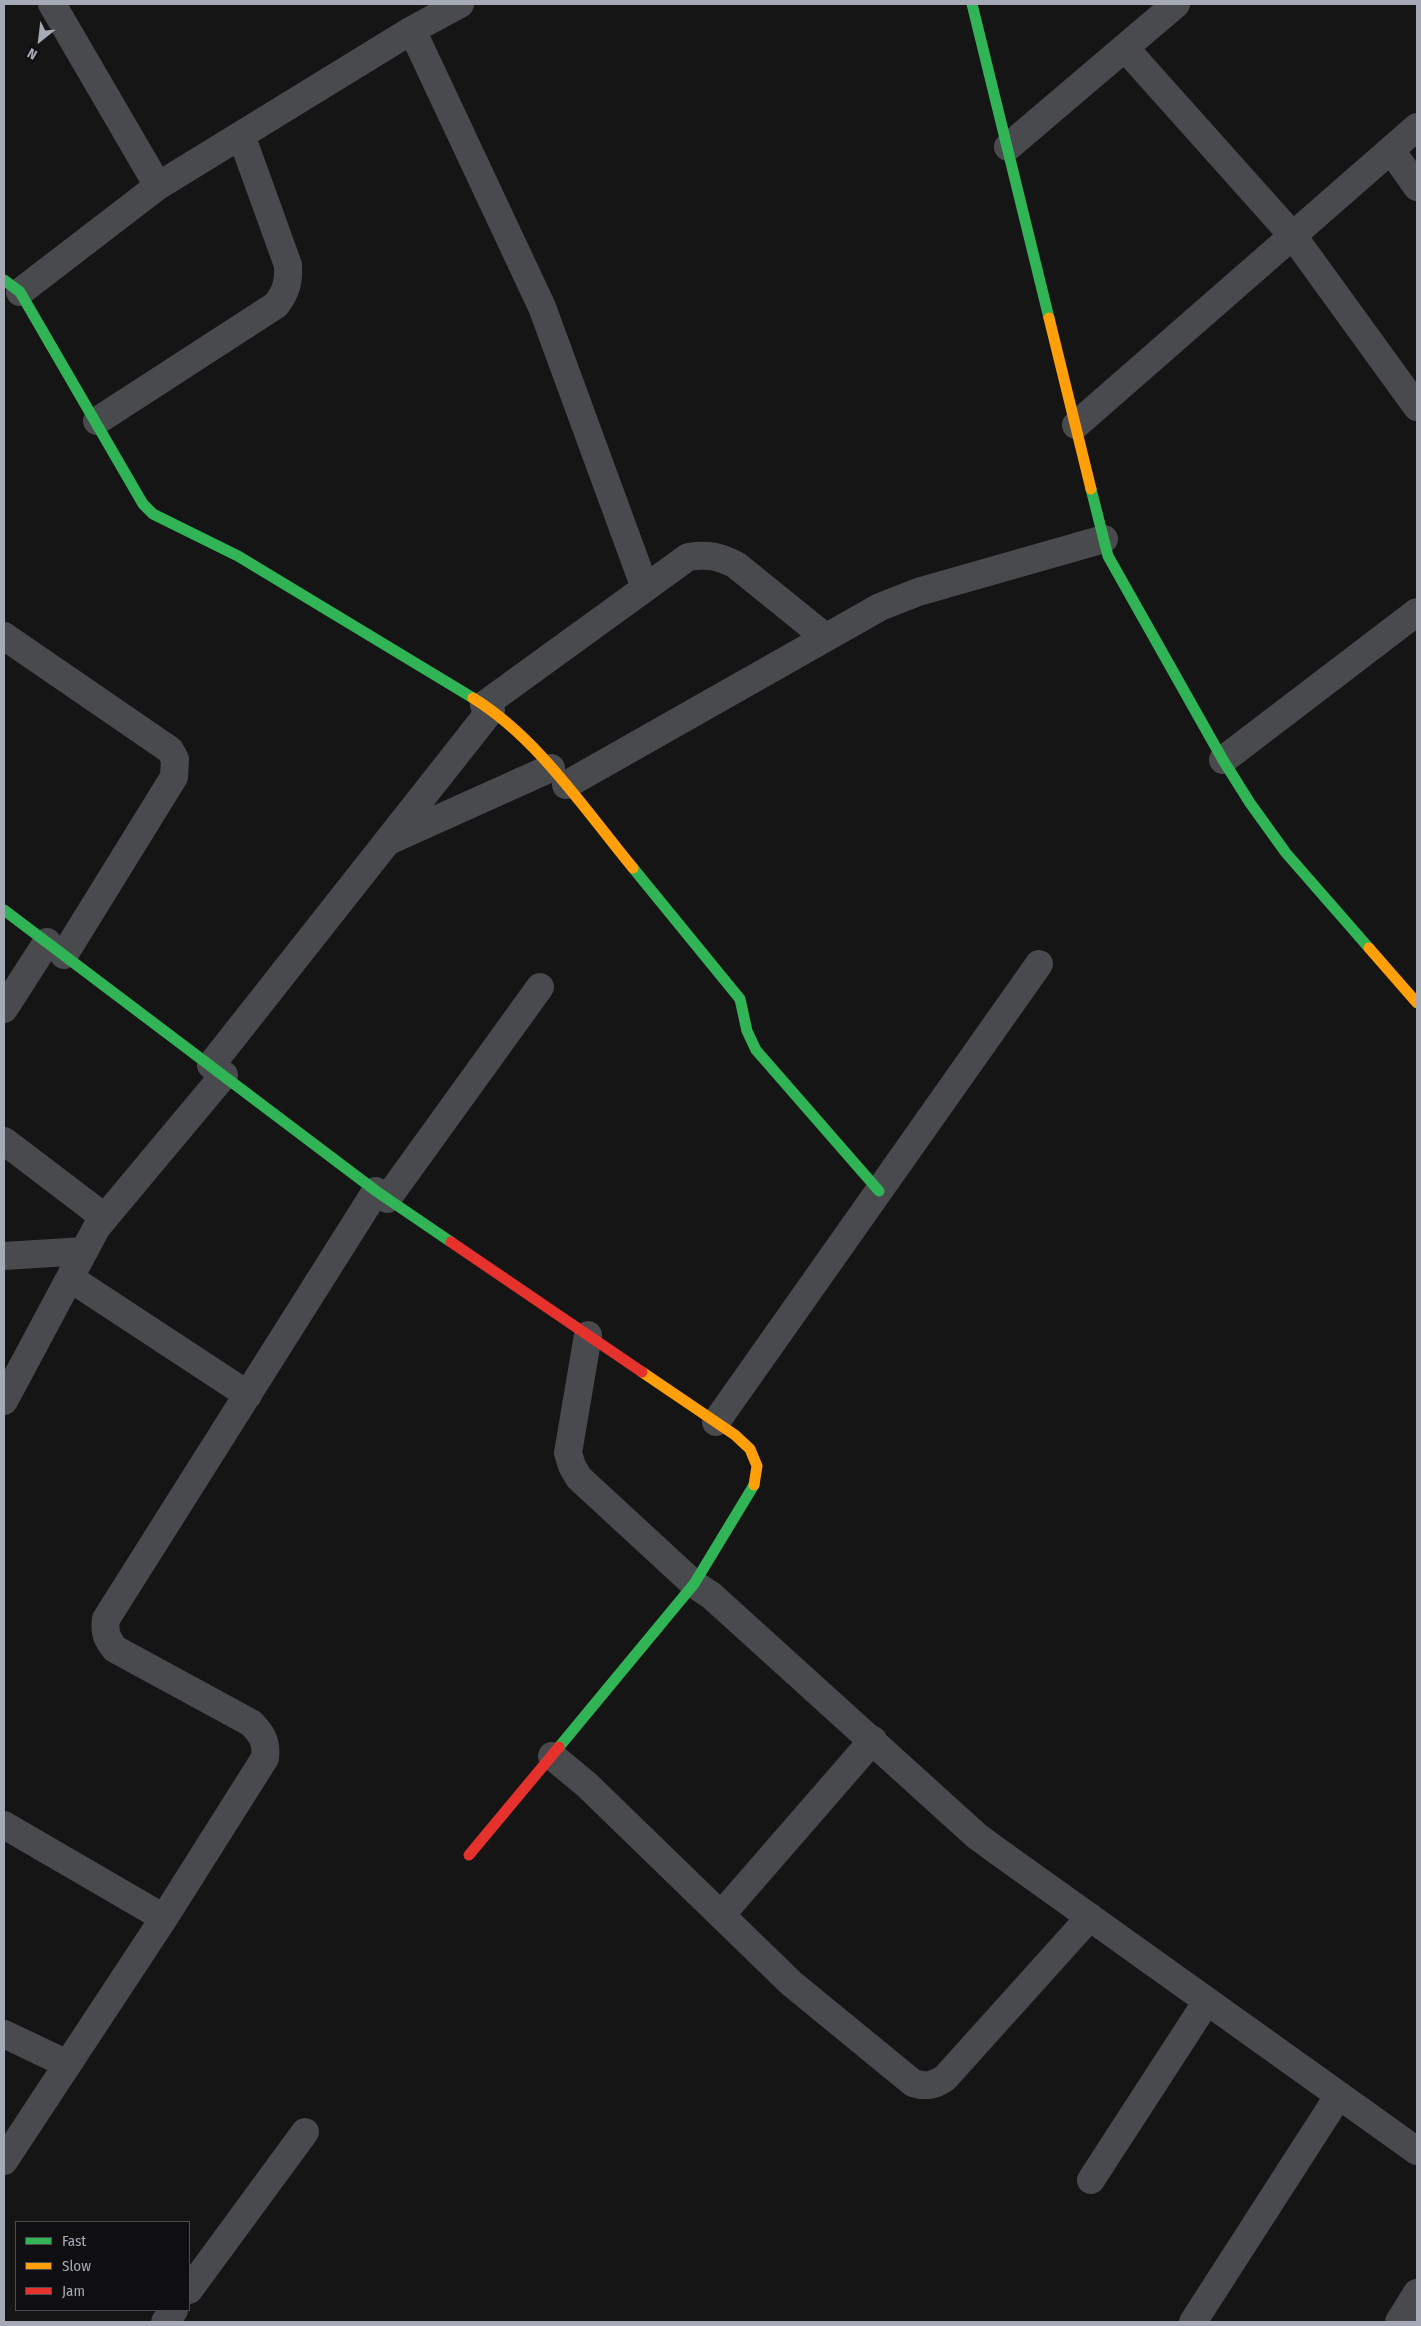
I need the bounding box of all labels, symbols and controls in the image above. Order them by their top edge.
north arrow [15,15,65,65]
text: N [25,44,40,63]
legend [15,2221,190,2311]
text: Fast [62,2232,86,2250]
text: Slow [62,2257,91,2275]
text: Jam [62,2282,85,2300]

